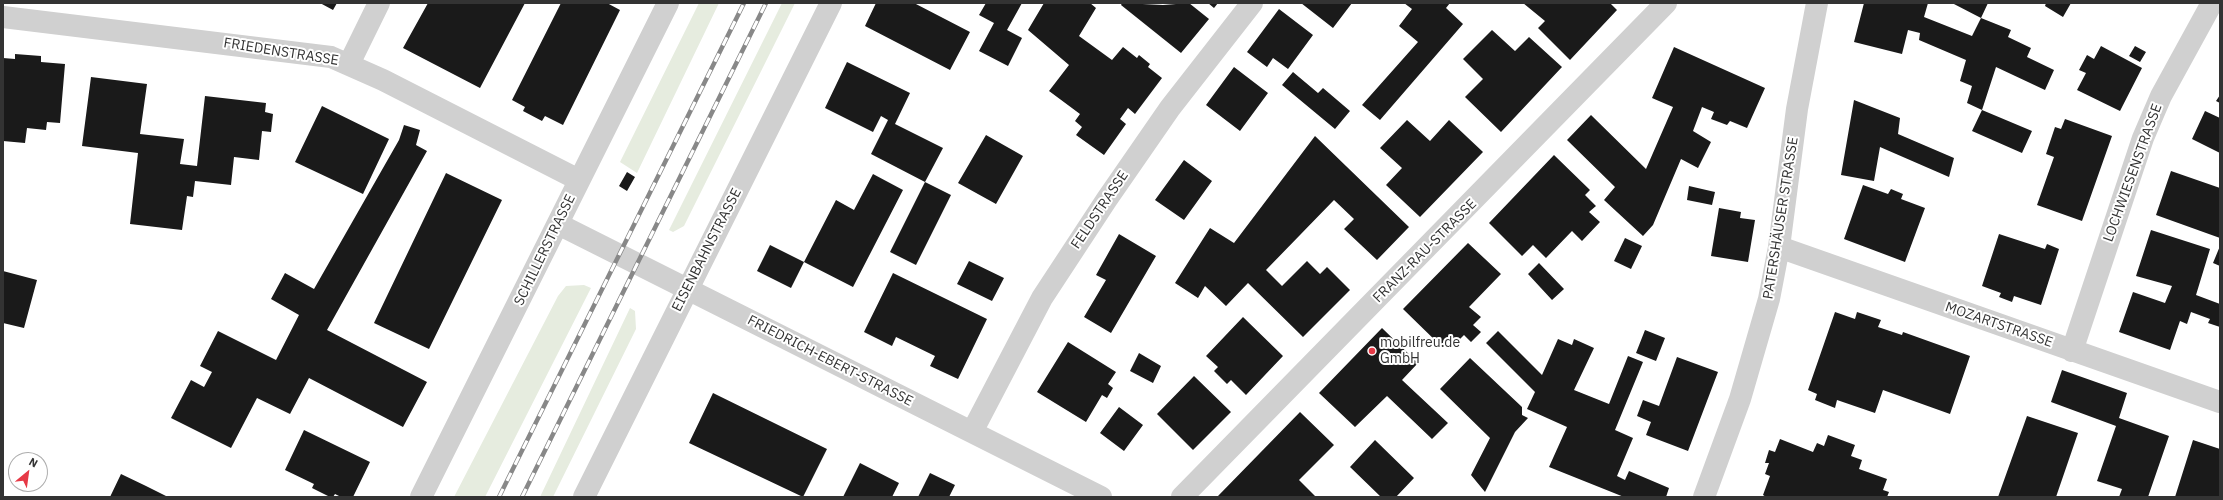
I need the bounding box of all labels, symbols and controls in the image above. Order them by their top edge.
street label: FRIEDENSTRASSE [222,35,340,69]
street label: LOCHWIESENSTRASSE [2100,102,2166,244]
street label: PATERSHÄUSER STRASSE [1760,136,1802,300]
street label: FELDSTRASSE [1068,168,1132,252]
street label: EISENBAHNSTRASSE [669,186,745,314]
street label: SCHILLERSTRASSE [511,192,579,308]
street label: FRANZ-RAU-STRASSE [1370,196,1480,306]
street label: MOZARTSTRASSE [1943,299,2055,351]
street label: FRIEDRICH-EBERT-STRASSE [744,312,916,410]
place label: mobilfreu.de GmbH [1380,335,1460,368]
marker: mobilfreu.de GmbH [1367,346,1377,356]
north arrow [8,452,48,492]
text: N [26,454,40,470]

